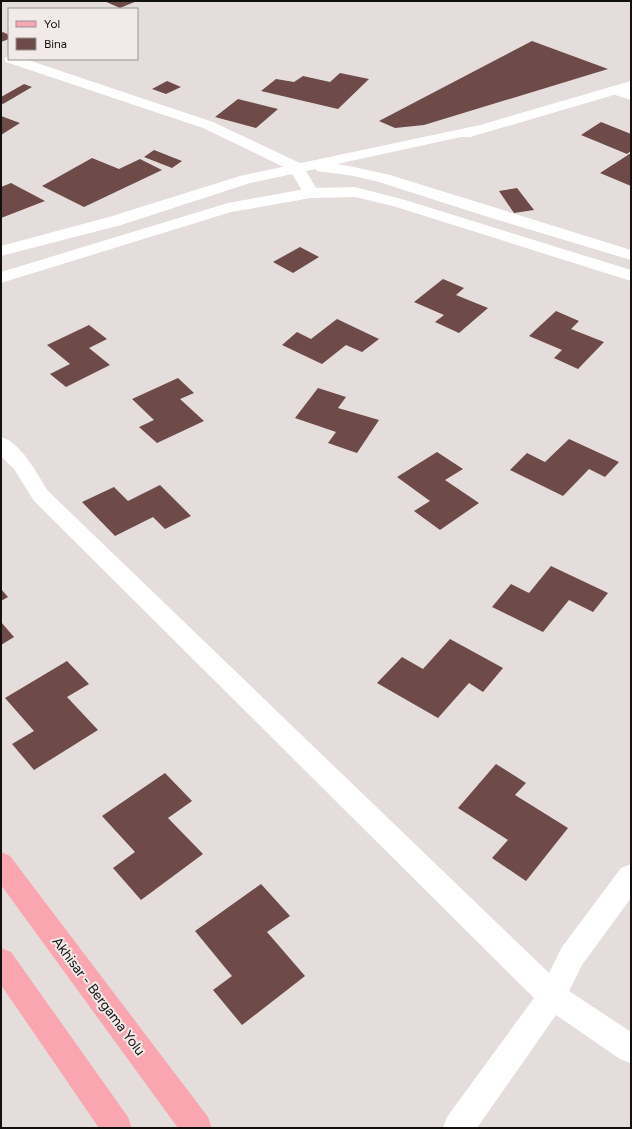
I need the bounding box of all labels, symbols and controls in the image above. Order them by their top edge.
legend [8,8,138,60]
text: Yol [44,17,60,31]
text: Bina [44,37,67,51]
street label: Akhisar - Bergama Yolu [49,934,149,1059]

